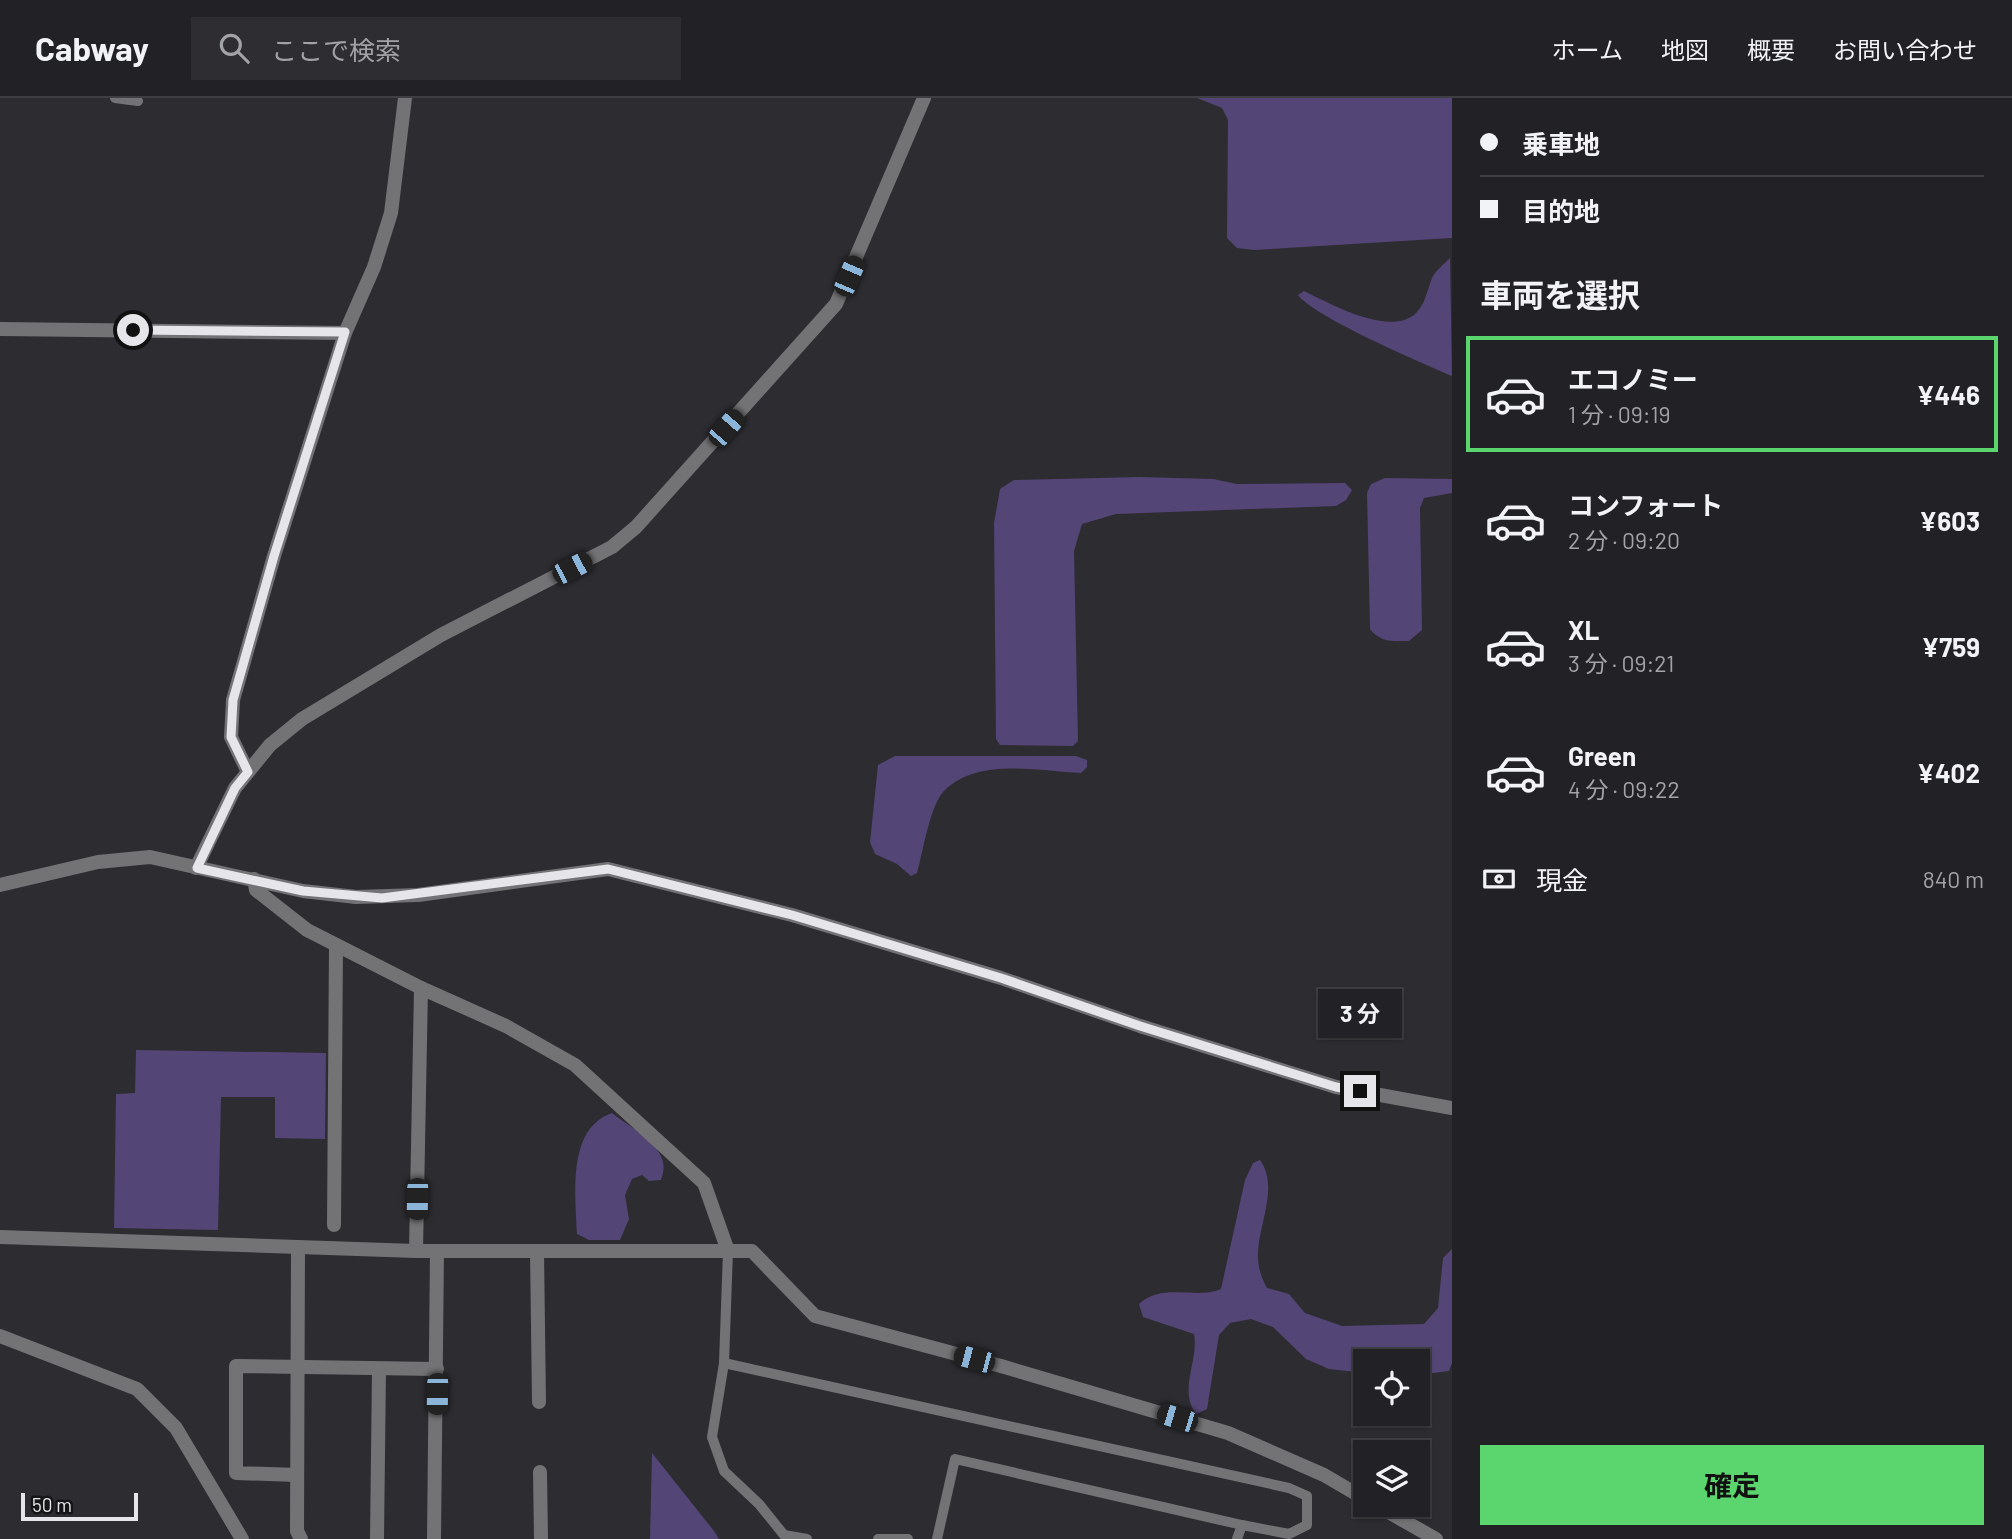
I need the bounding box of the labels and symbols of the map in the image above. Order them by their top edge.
car [832,253,867,299]
route start [117,314,149,346]
car [705,405,748,451]
car [549,549,596,587]
callout: 3 分 [1318,990,1402,1038]
route end [1344,1075,1376,1107]
car [407,1178,428,1220]
car [951,1343,998,1375]
car [427,1373,448,1415]
car [1154,1402,1201,1434]
scale bar [21,1490,138,1522]

